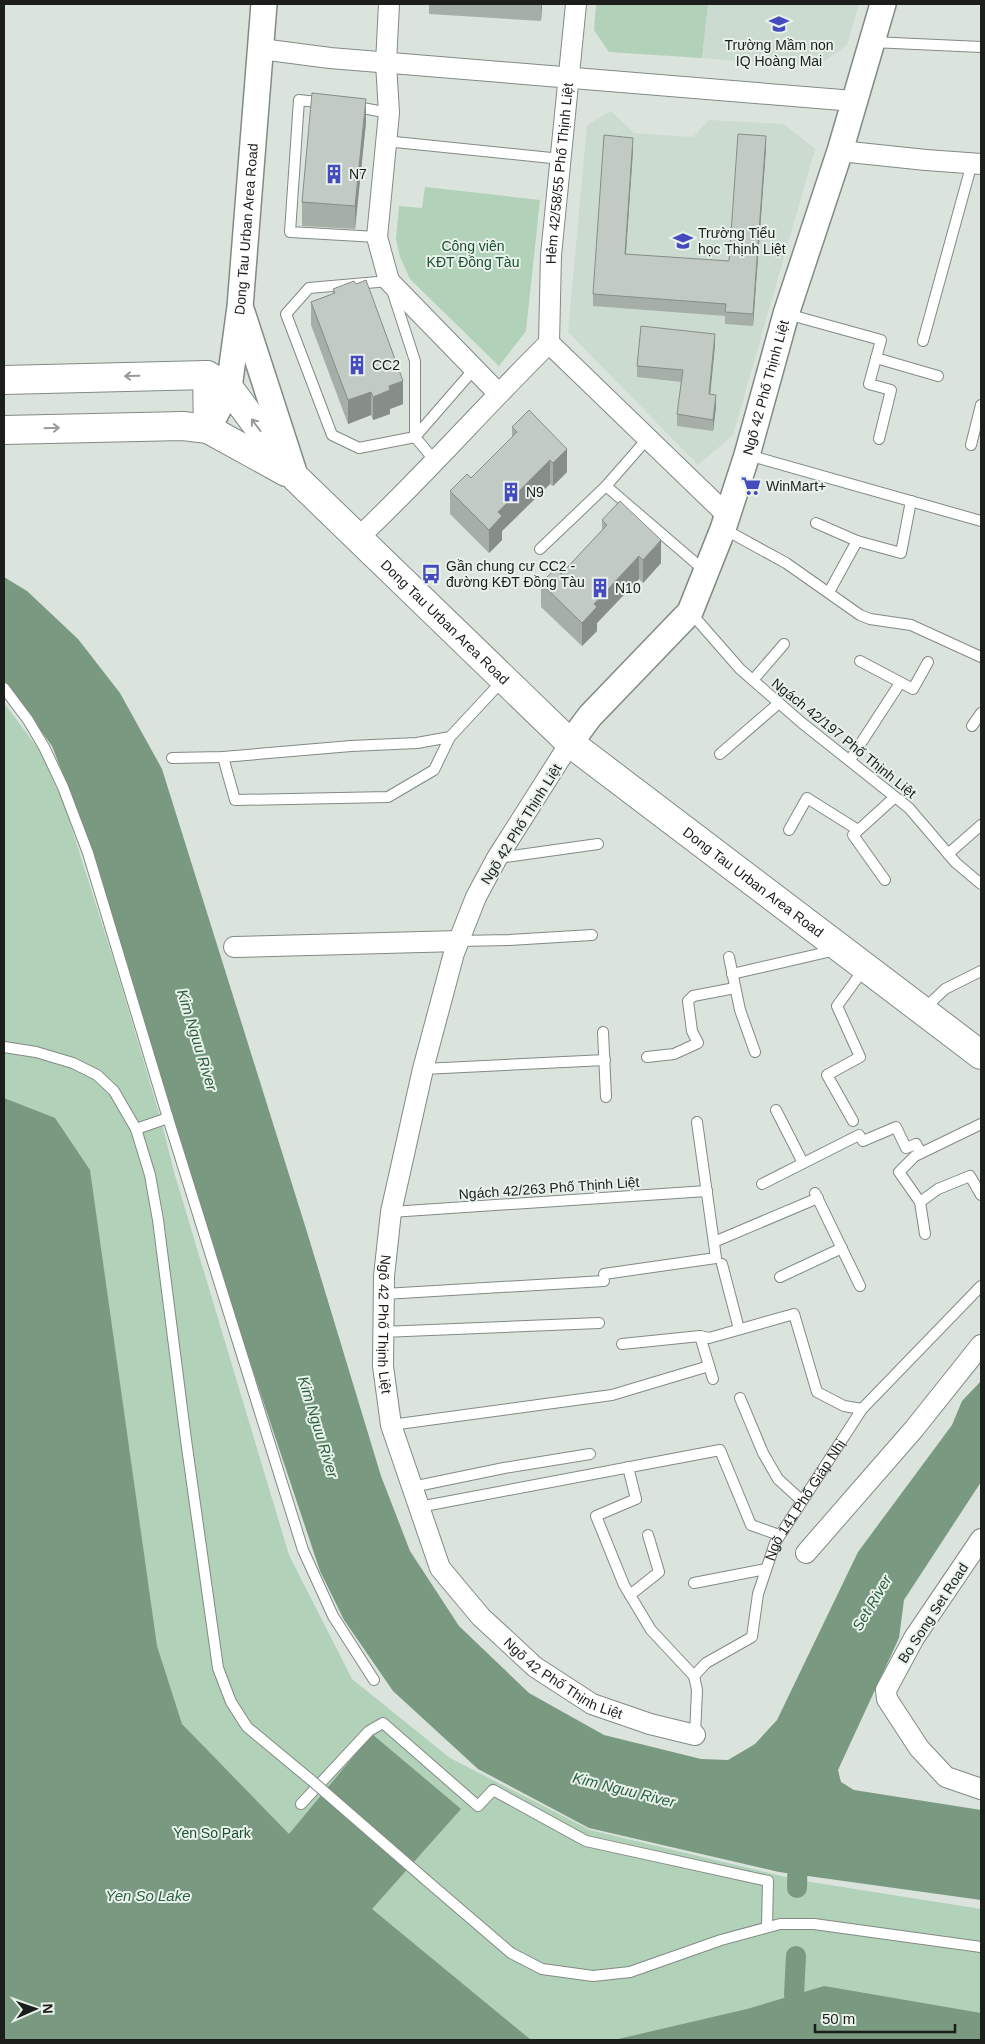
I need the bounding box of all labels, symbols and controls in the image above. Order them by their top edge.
school or university icon: Trường Mầm non IQ Hoàng Mai [768,13,790,35]
place label: Trường Mầm non IQ Hoàng Mai [724,37,834,69]
street label: Hẻm 42/58/55 Phố Thịnh Liệt [543,82,576,264]
street label: Dong Tau Urban Area Road [231,143,261,316]
building icon: N7 [323,163,345,185]
place label: N7 [349,166,367,182]
place label: Trường Tiểu học Thịnh Liệt [698,225,786,257]
school or university icon: Trường Tiểu học Thịnh Liệt [672,230,694,252]
park label: Công viên KĐT Đồng Tàu [427,238,519,270]
street label: Ngõ 42 Phố Thịnh Liệt [739,318,792,457]
building icon: CC2 [346,354,368,376]
place label: CC2 [372,357,400,373]
one-way arrow [124,372,140,381]
one-way arrow [251,418,261,432]
one-way arrow [44,424,60,433]
supermarket icon: WinMart+ [740,475,762,497]
place label: WinMart+ [766,478,826,494]
building icon: N9 [500,481,522,503]
place label: N9 [526,484,544,500]
street label: Dong Tau Urban Area Road [378,557,512,688]
place label: Gần chung cư CC2 - đường KĐT Đồng Tàu [446,558,585,590]
bus stop icon: Gần chung cư CC2 - đường KĐT Đồng Tàu [420,563,442,585]
building icon: N10 [589,577,611,599]
place label: N10 [615,580,641,596]
street label: Ngách 42/197 Phố Thịnh Liệt [769,675,919,801]
street label: Ngõ 42 Phố Thịnh Liệt [477,761,565,887]
street label: Dong Tau Urban Area Road [680,824,827,940]
water label: Kim Nguu River [174,987,221,1094]
street label: Ngách 42/263 Phố Thịnh Liệt [458,1174,640,1202]
street label: Ngõ 42 Phố Thịnh Liệt [375,1254,395,1395]
water label: Kim Nguu River [295,1374,342,1481]
street label: Ngõ 141 Phố Giáp Nhị [762,1436,848,1563]
street label: Bo Song Set Road [895,1560,971,1666]
water label: Set River [848,1571,895,1634]
street label: Ngõ 42 Phố Thịnh Liệt [501,1634,625,1722]
water label: Kim Nguu River [571,1769,678,1811]
park label: Yen So Park [173,1825,252,1841]
water label: Yen So Lake [105,1887,191,1904]
north arrow [10,1984,60,2034]
scale bar [815,2002,955,2034]
text: N [40,2003,56,2014]
text: 50 m [822,2010,855,2027]

